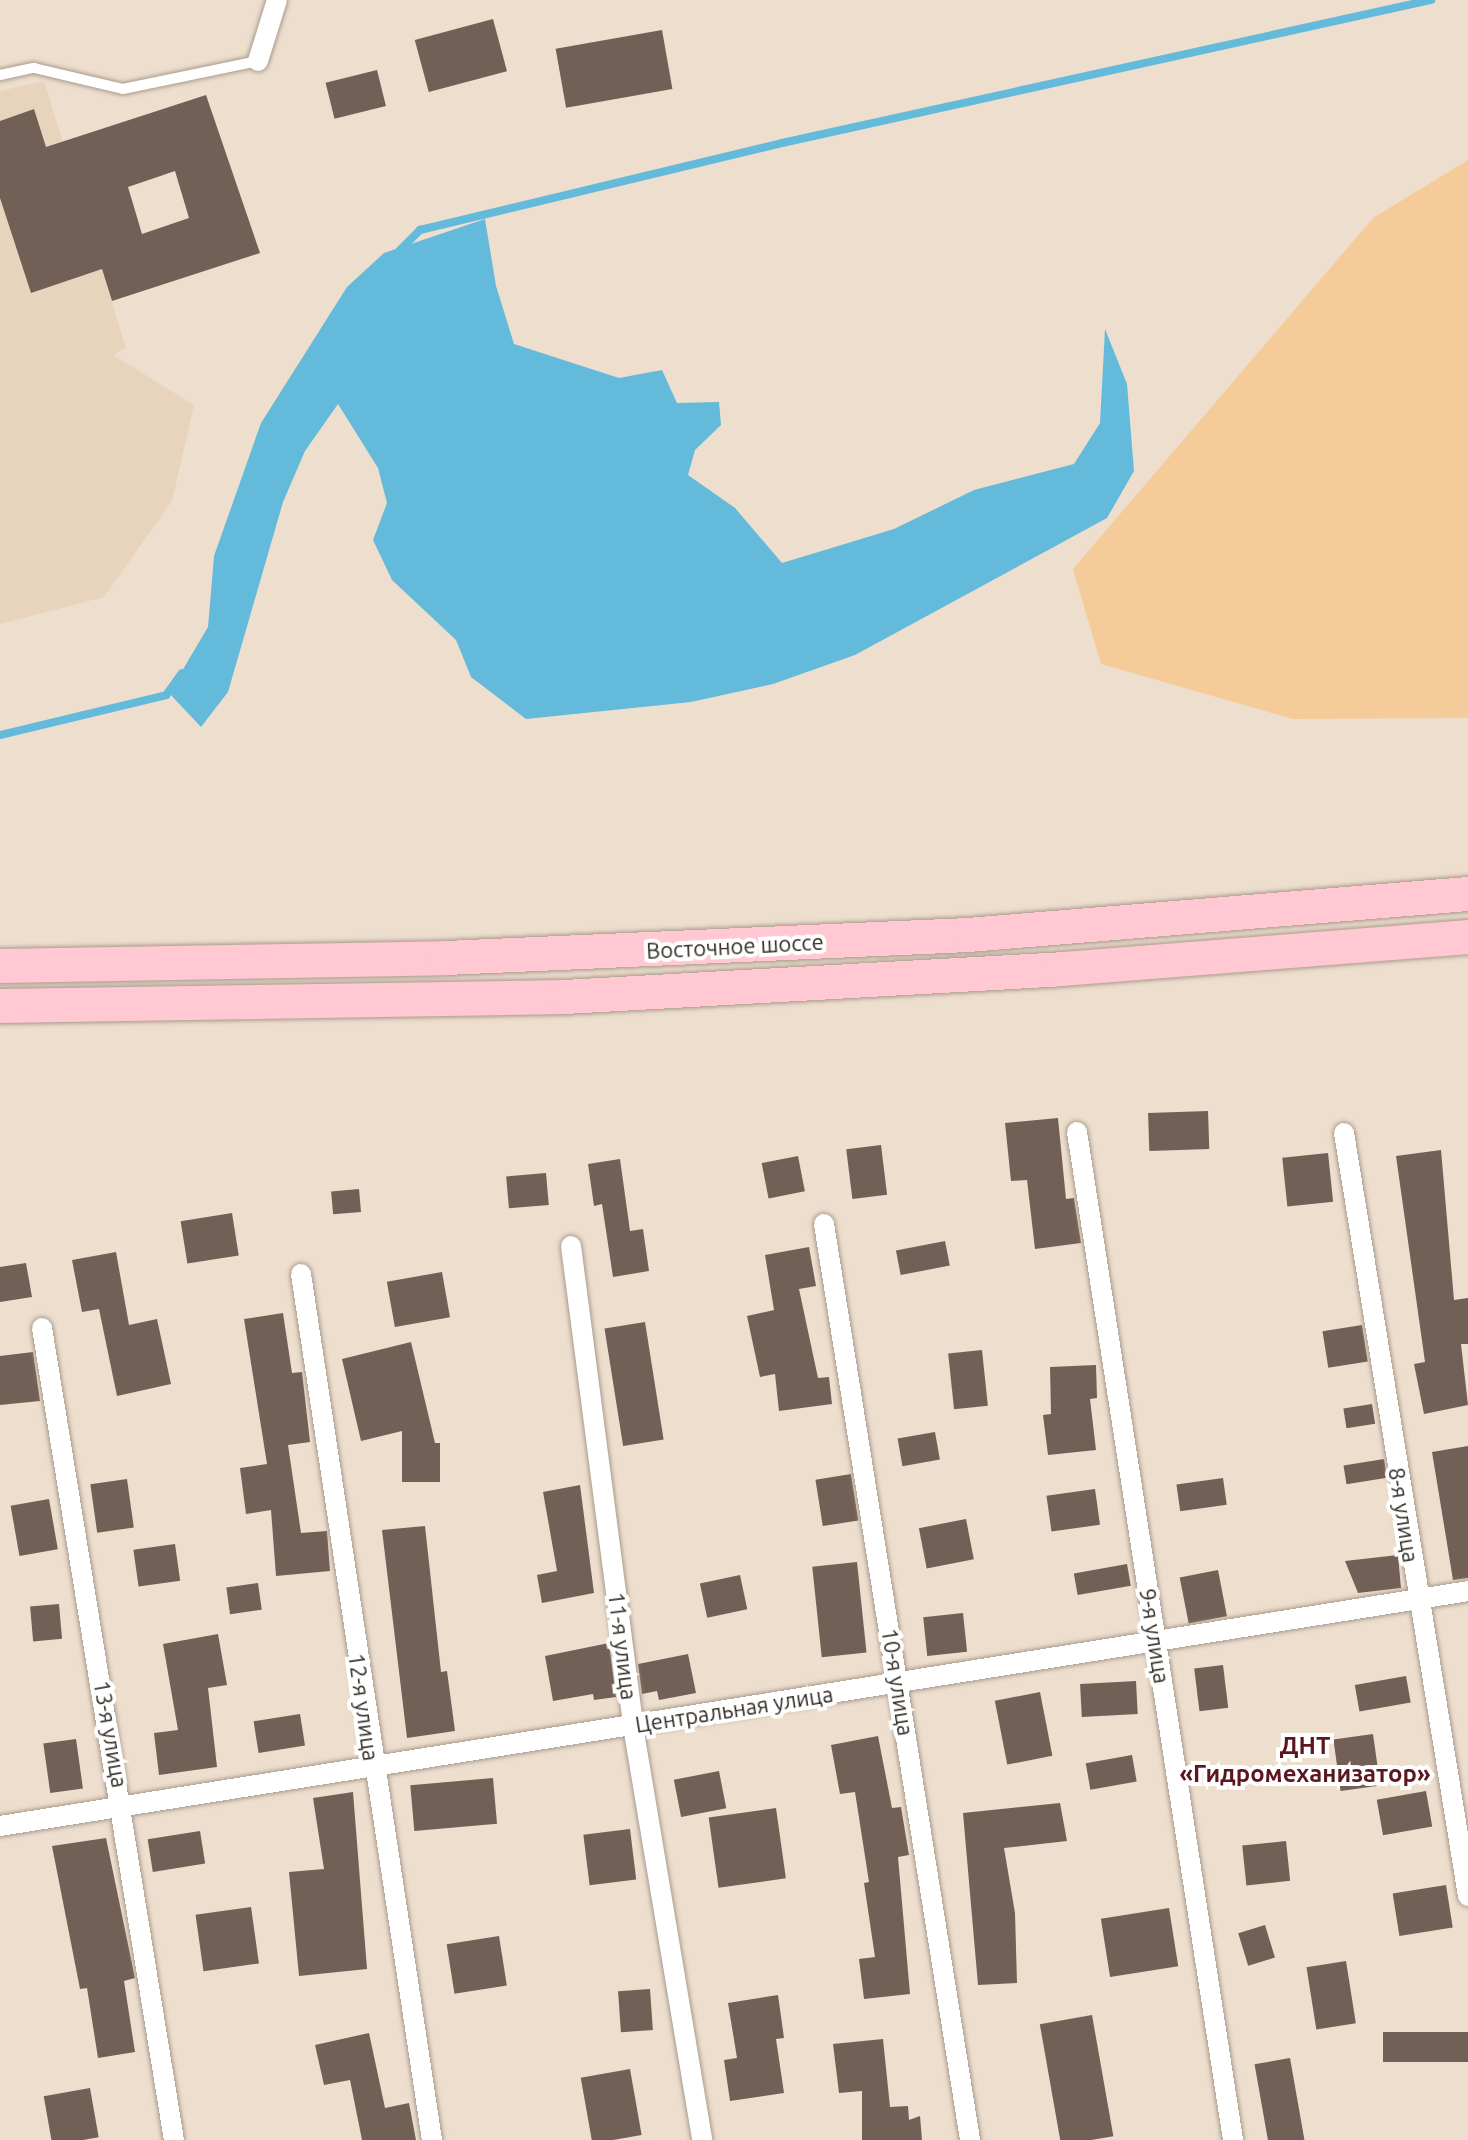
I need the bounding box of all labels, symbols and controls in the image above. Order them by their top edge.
street label: Восточное шоссе [646,928,824,964]
street label: 8-я улица [1383,1466,1425,1564]
street label: 9-я улица [1134,1587,1176,1685]
street label: 11-я улица [603,1591,643,1701]
street label: 10-я улица [876,1626,920,1738]
street label: 12-я улица [343,1652,385,1762]
street label: 13-я улица [89,1678,133,1790]
street label: Центральная улица [633,1680,835,1738]
district label: ДНТ «Гидромеханизатор» [1180,1732,1430,1788]

